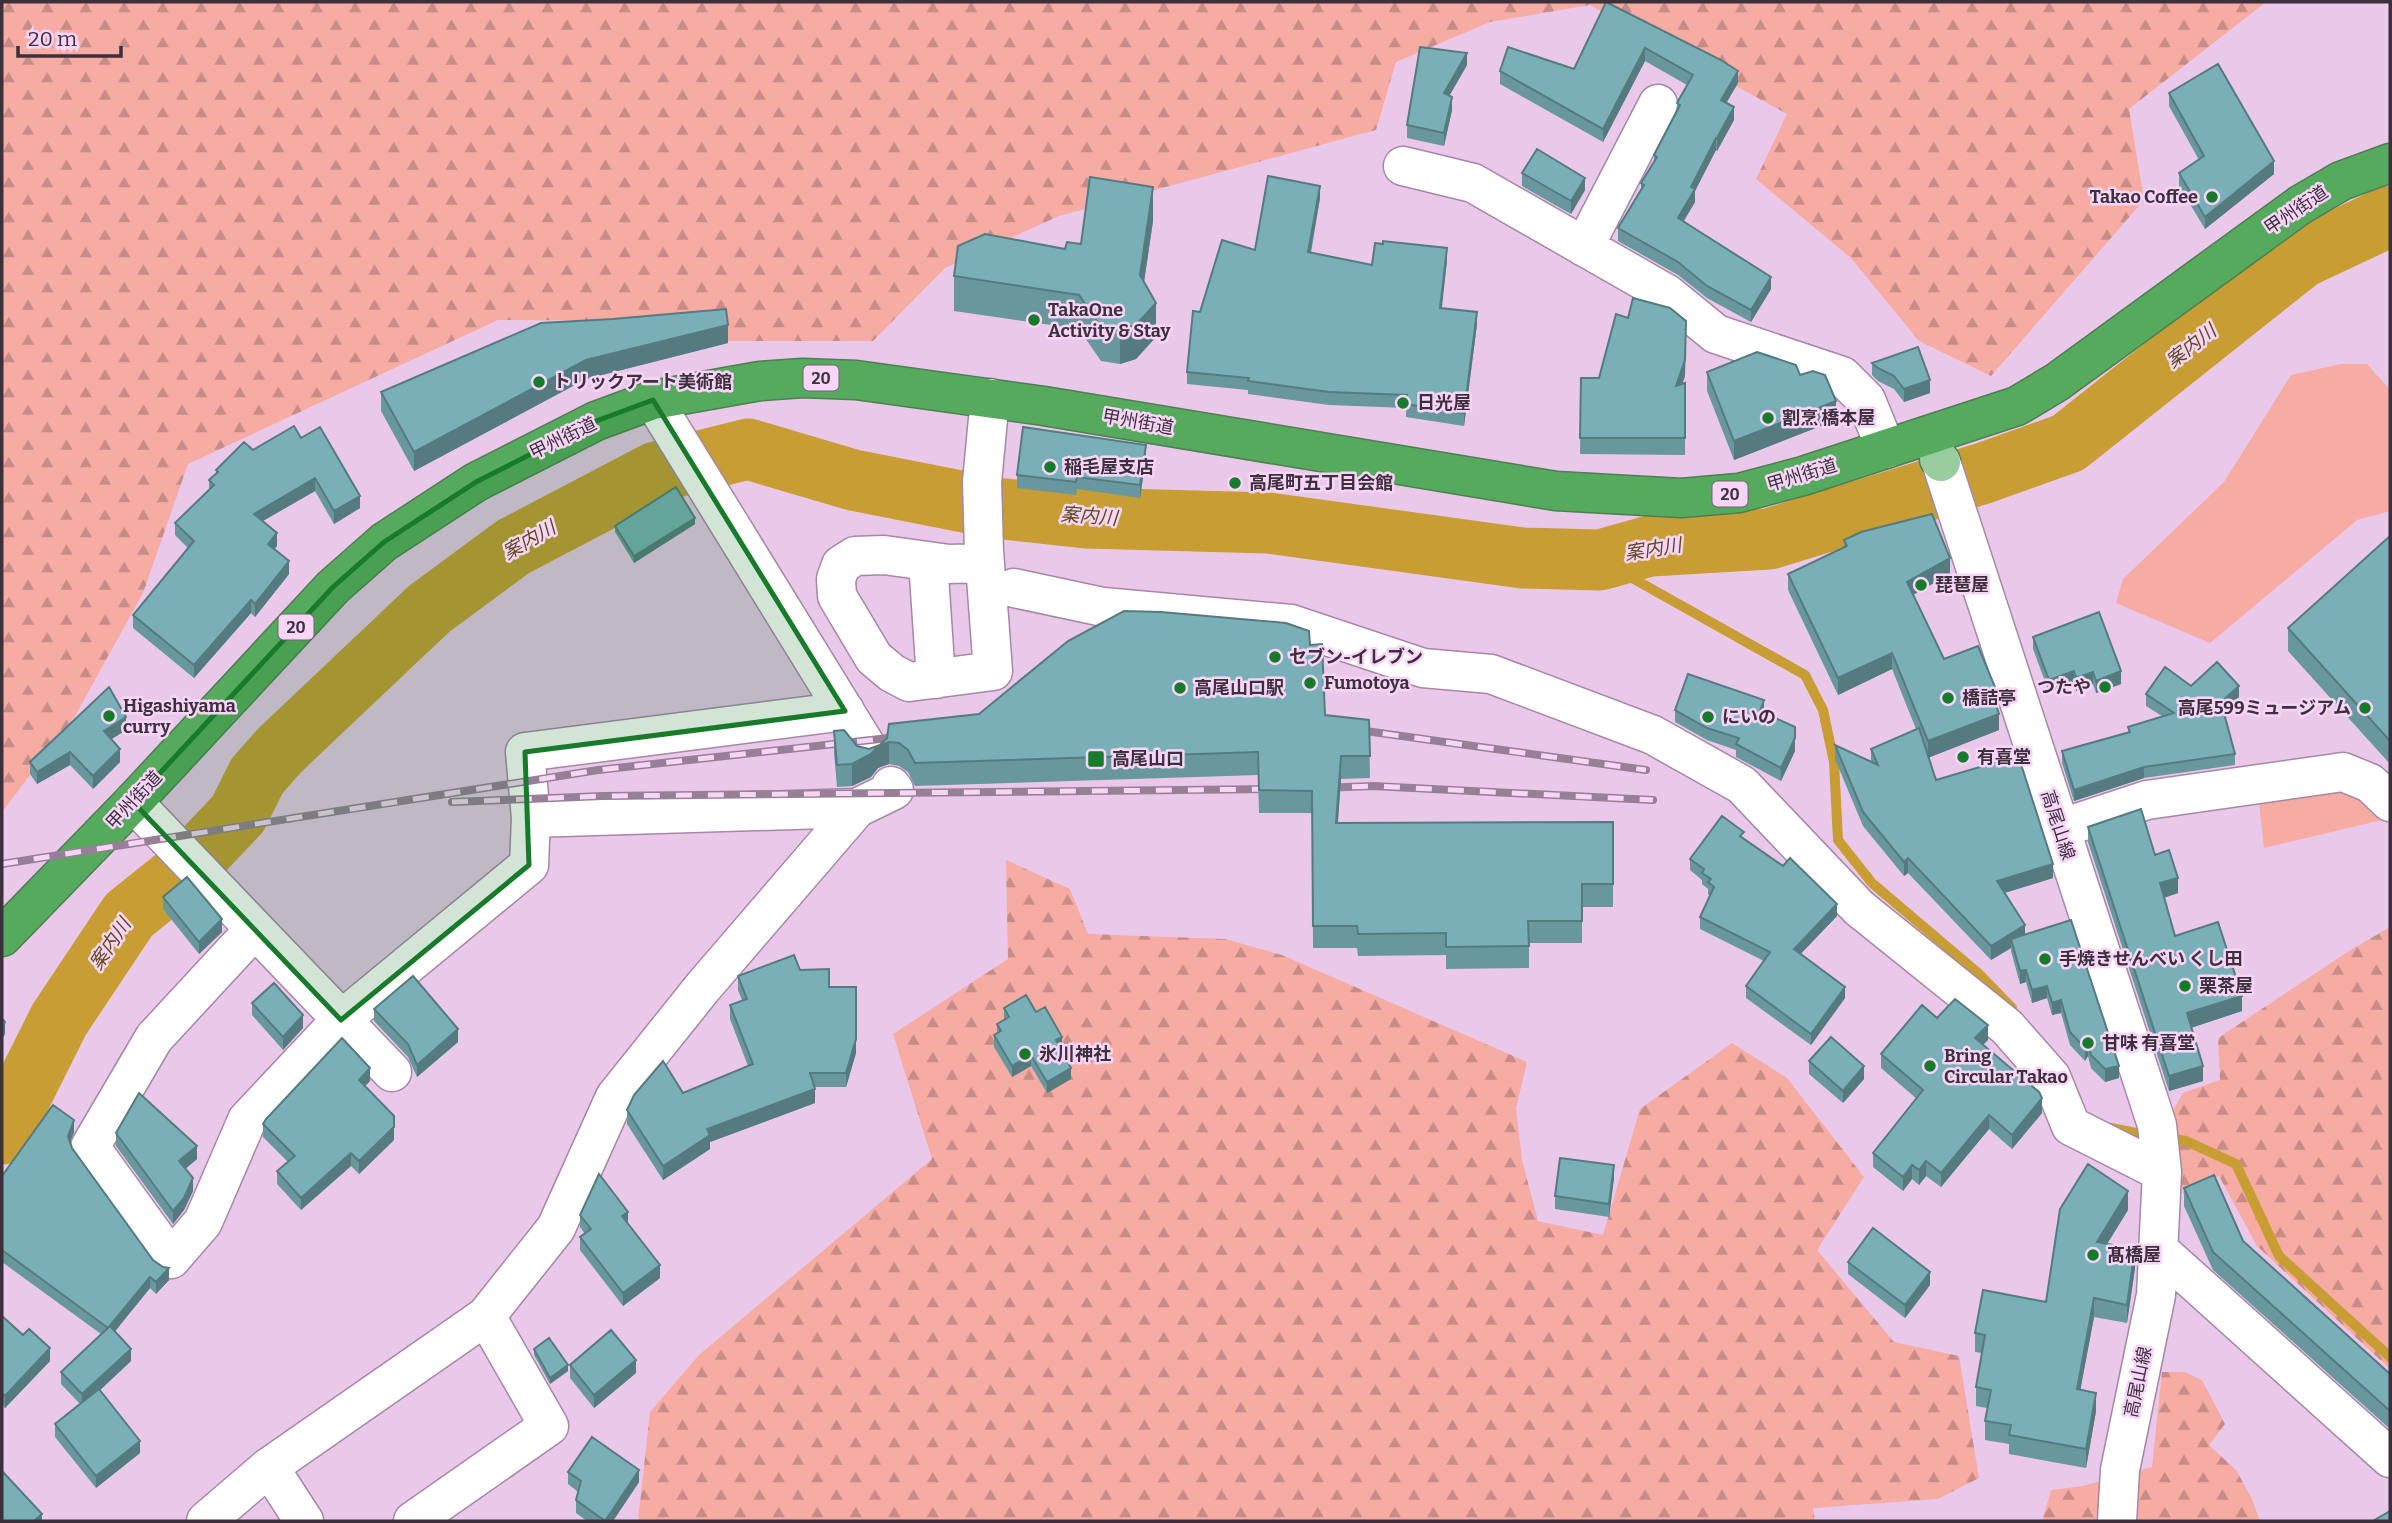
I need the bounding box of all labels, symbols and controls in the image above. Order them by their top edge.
scale bar [18,14,121,58]
text: 20 m [28,26,77,52]
street label: 甲州街道 [2260,181,2332,239]
place label: Takao Coffee [2090,186,2198,208]
marker: Takao Coffee [2204,189,2220,205]
place label: TakaOne Activity & Stay [1048,299,1171,342]
marker: TakaOne Activity & Stay [1026,312,1042,328]
water label: 案内川 [2161,318,2222,373]
road number: 20 [804,366,838,390]
place label: トリックアート美術館 [553,371,732,393]
marker: トリックアート美術館 [531,374,547,390]
place label: 日光屋 [1417,392,1471,414]
marker: 日光屋 [1395,395,1411,411]
street label: 甲州街道 [1101,405,1175,439]
place label: 割烹 橋本屋 [1782,407,1875,429]
marker: 割烹 橋本屋 [1760,410,1776,426]
street label: 甲州街道 [526,412,600,464]
street label: 甲州街道 [1764,454,1840,496]
place label: 稲毛屋支店 [1064,456,1154,478]
marker: 稲毛屋支店 [1042,459,1058,475]
place label: 高尾町五丁目会館 [1249,472,1393,494]
marker: 高尾町五丁目会館 [1227,475,1243,491]
road number: 20 [1712,481,1748,506]
water label: 案内川 [1060,503,1120,530]
water label: 案内川 [499,515,561,564]
water label: 案内川 [1623,533,1685,565]
place label: 琵琶屋 [1935,574,1989,596]
marker: 琵琶屋 [1913,577,1929,593]
road number: 20 [278,614,314,640]
place label: セブン-イレブン [1289,646,1423,668]
marker: セブン-イレブン [1267,649,1283,665]
place label: Fumotoya [1324,672,1410,694]
marker: Fumotoya [1302,675,1318,691]
place label: つたや [2037,676,2091,698]
place label: 高尾山口駅 [1194,677,1284,699]
marker: つたや [2097,679,2113,695]
marker: 高尾山口駅 [1172,680,1188,696]
place label: 橋詰亭 [1962,687,2016,709]
marker: 橋詰亭 [1940,690,1956,706]
place label: Higashiyama curry [123,695,236,738]
place label: 高尾599ミュージアム [2178,697,2351,719]
marker: 高尾599ミュージアム [2357,700,2373,716]
place label: にいの [1722,706,1776,728]
marker: Higashiyama curry [101,708,117,724]
marker: にいの [1700,709,1716,725]
place label: 有喜堂 [1977,746,2031,768]
place label: 高尾山口 [1112,748,1184,770]
marker: 高尾山口 [1086,749,1106,769]
marker: 有喜堂 [1955,749,1971,765]
street label: 甲州街道 [101,766,167,834]
street label: 高尾山線 [2036,787,2080,863]
water label: 案内川 [85,912,137,974]
place label: 手焼きせんべい くし田 [2059,948,2242,970]
marker: 手焼きせんべい くし田 [2037,951,2053,967]
place label: 栗茶屋 [2199,975,2253,997]
marker: 栗茶屋 [2177,978,2193,994]
place label: 甘味 有喜堂 [2102,1032,2195,1054]
marker: 甘味 有喜堂 [2080,1035,2096,1051]
place label: 氷川神社 [1039,1043,1111,1065]
place label: Bring Circular Takao [1944,1045,2068,1088]
marker: 氷川神社 [1017,1046,1033,1062]
marker: Bring Circular Takao [1922,1058,1938,1074]
place label: 髙橋屋 [2107,1244,2161,1266]
marker: 髙橋屋 [2085,1247,2101,1263]
street label: 高尾山線 [2120,1344,2156,1420]

